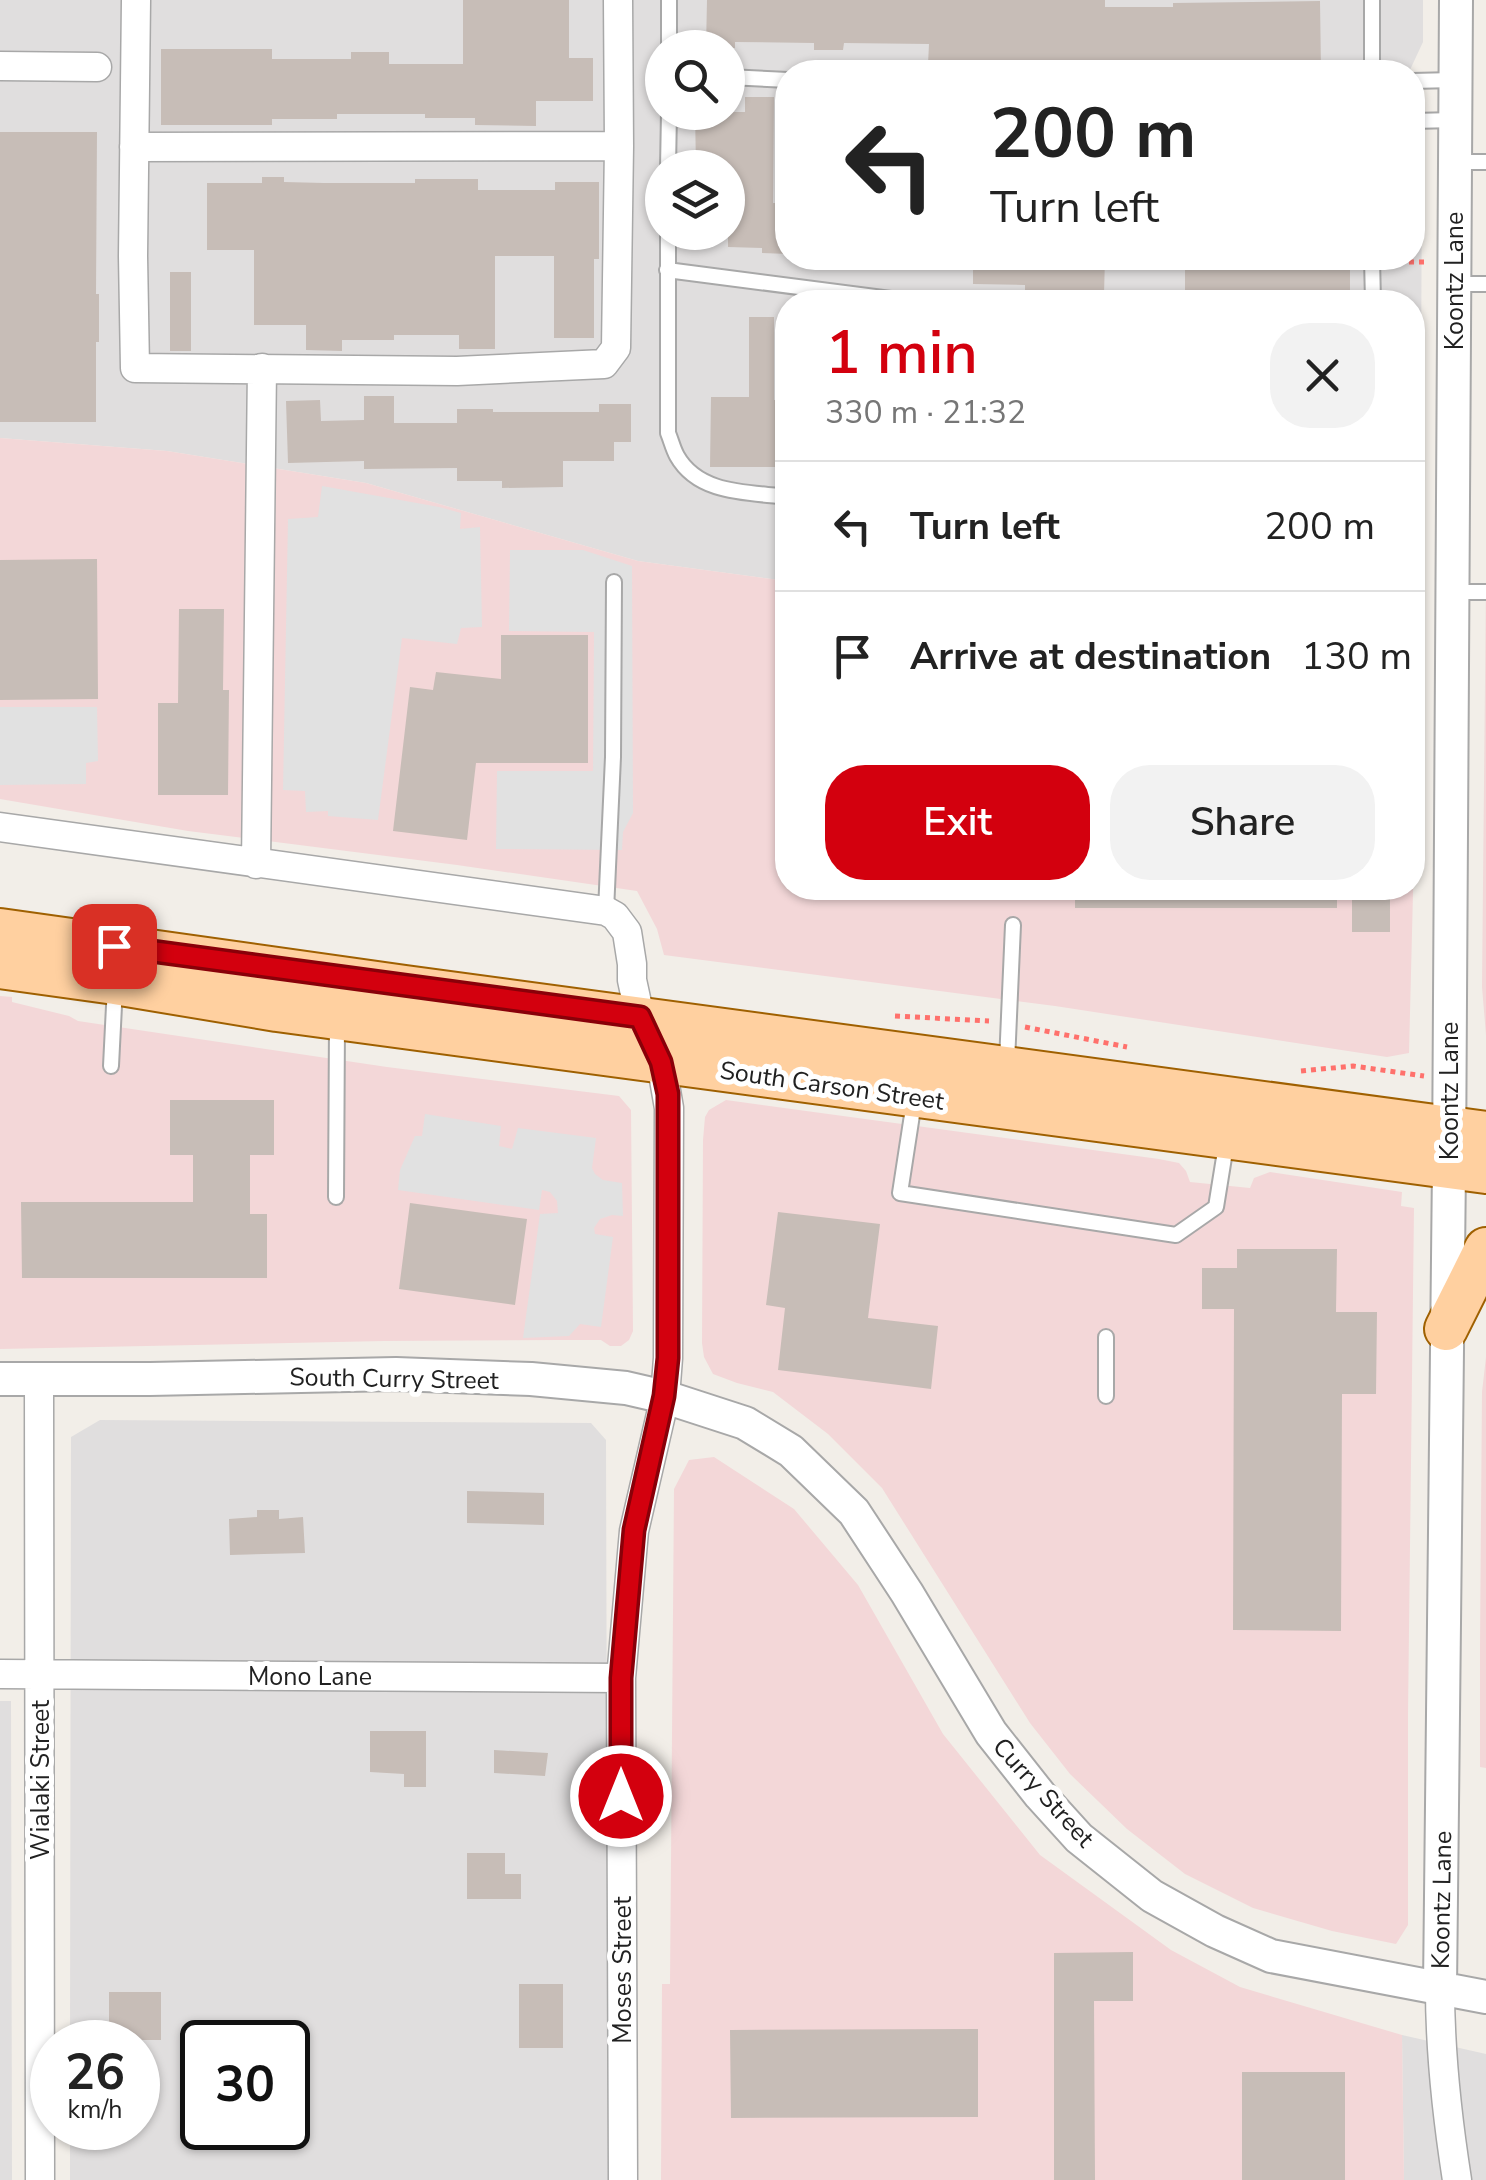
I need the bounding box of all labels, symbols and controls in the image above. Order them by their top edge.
map controls [645,30,745,250]
button: search [645,30,745,130]
text: 200 m [990,86,1196,182]
icon: left [825,100,955,230]
button: layers [645,150,745,250]
text: Turn left [990,177,1159,238]
street label: Koontz Lane [1438,212,1472,350]
text: 1 min [825,312,978,394]
button: close [1270,323,1375,428]
text: 330 m · 21:32 [825,391,1026,434]
icon: left [825,499,880,554]
text: Turn left [910,501,1060,552]
text: 200 m [1264,501,1375,552]
icon: arrive [825,629,880,684]
text: Arrive at destination [910,631,1271,682]
text: 130 m [1301,631,1412,682]
button: Exit [825,765,1090,880]
button: Share [1110,765,1375,880]
pin [72,904,157,989]
icon: arrive [87,919,142,974]
street label: Koontz Lane [1433,1022,1467,1160]
street label: South Carson Street [718,1053,946,1119]
street label: South Curry Street [289,1360,499,1398]
street label: Mono Lane [248,1660,372,1694]
street label: Wialaki Street [24,1700,58,1860]
street label: Curry Street [985,1730,1102,1855]
position arrow [569,1744,673,1848]
street label: Koontz Lane [1424,1831,1460,1970]
street label: Moses Street [606,1896,640,2044]
speed limit sign: 30 [180,2020,310,2150]
text: 26 [65,2038,125,2107]
text: km/h [67,2093,123,2127]

